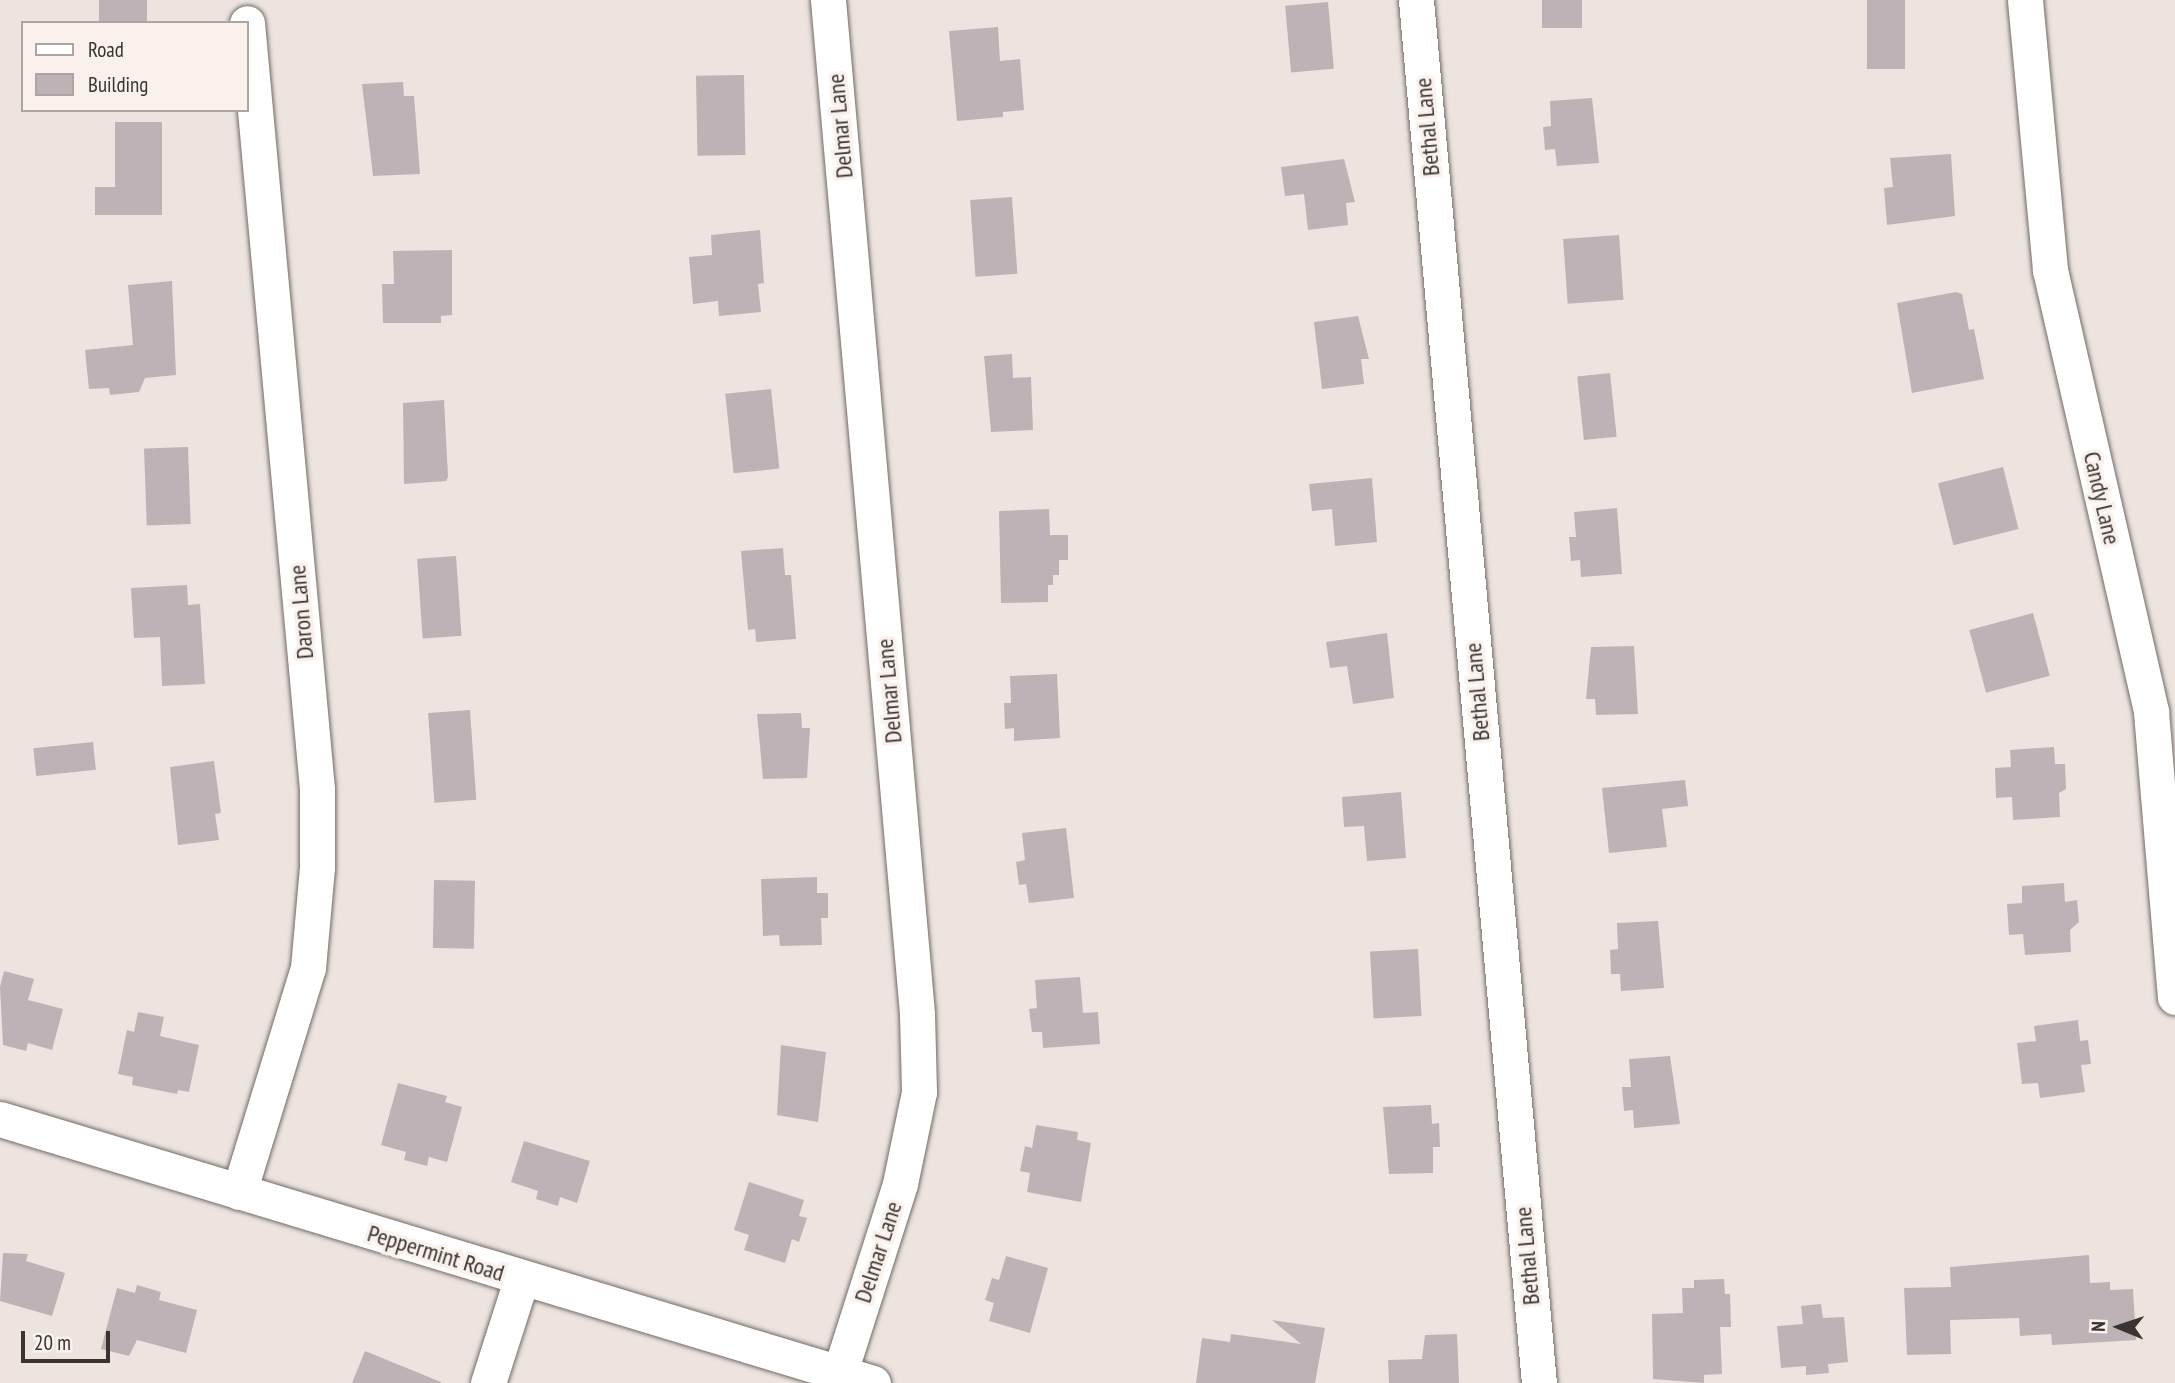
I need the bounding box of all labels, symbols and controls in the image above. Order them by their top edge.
legend [21,21,248,112]
text: Road [88,36,124,63]
text: Building [88,71,148,98]
street label: Delmar Lane [821,73,859,179]
street label: Bethal Lane [1408,77,1446,177]
street label: Candy Lane [2077,448,2127,548]
street label: Daron Lane [283,564,319,660]
street label: Delmar Lane [870,638,908,744]
street label: Bethal Lane [1458,642,1496,742]
street label: Delmar Lane [848,1198,908,1306]
street label: Bethal Lane [1508,1206,1546,1306]
street label: Peppermint Road [364,1219,508,1287]
north arrow [2084,1292,2154,1362]
scale bar [24,1316,114,1360]
text: N [2086,1321,2110,1332]
text: 20 m [34,1329,71,1356]

